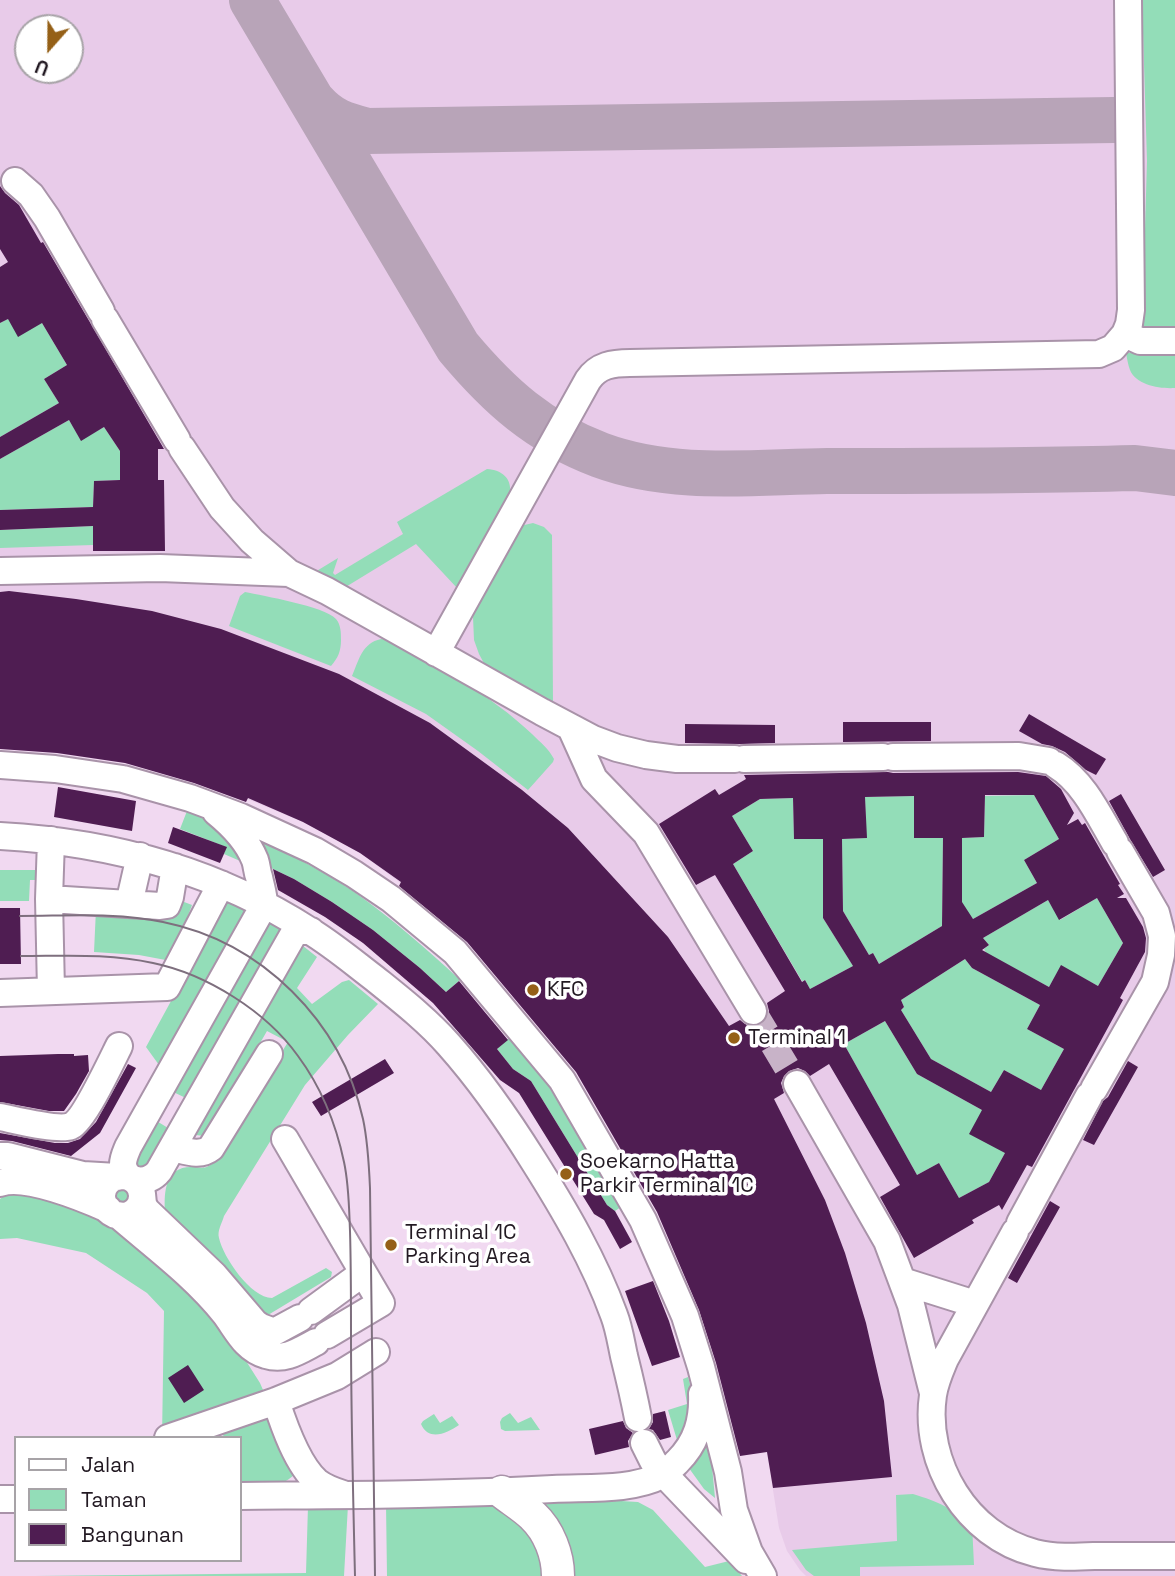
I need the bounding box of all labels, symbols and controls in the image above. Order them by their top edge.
north arrow [14,14,84,84]
text: U [32,53,52,81]
place label: KFC [547,977,584,1003]
marker: KFC [525,982,541,998]
place label: Terminal 1 [748,1025,846,1051]
marker: Terminal 1 [726,1030,742,1046]
place label: Soekarno Hatta Parkir Terminal 1C [580,1149,754,1199]
marker: Soekarno Hatta Parkir Terminal 1C [558,1166,574,1182]
place label: Terminal 1C Parking Area [405,1220,531,1270]
marker: Terminal 1C Parking Area [383,1237,399,1253]
legend [14,1436,242,1562]
text: Jalan [81,1451,135,1478]
text: Taman [81,1486,147,1513]
text: Bangunan [81,1521,184,1548]

